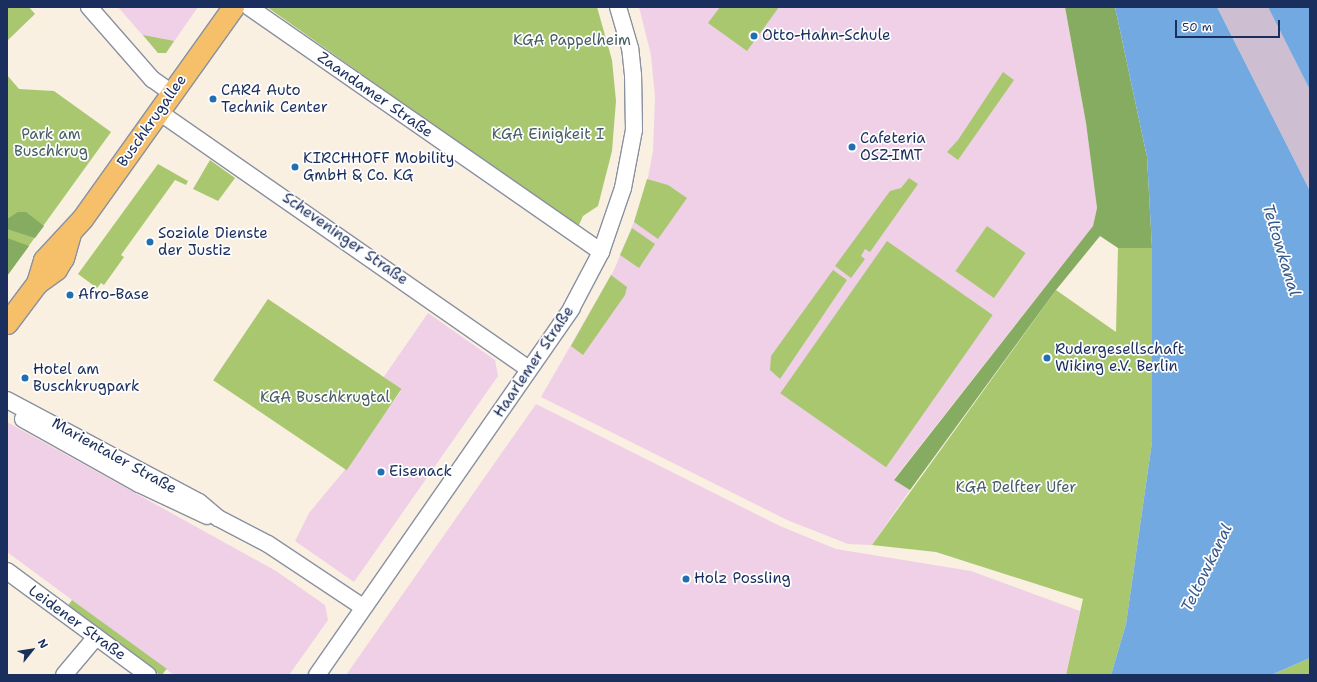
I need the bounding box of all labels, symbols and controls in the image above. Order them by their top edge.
scale bar [1177,12,1282,38]
text: 50 m [1182,19,1212,35]
place label: Otto-Hahn-Schule [762,27,891,45]
marker: Otto-Hahn-Schule [749,31,759,41]
park label: KGA Pappelheim [513,32,631,50]
street label: Zaandamer Straße [314,48,436,142]
street label: Buschkrugallee [113,71,191,171]
place label: CAR4 Auto Technik Center [221,81,328,116]
marker: CAR4 Auto Technik Center [208,94,218,104]
park label: Park am Buschkrug [14,125,88,160]
park label: KGA Einigkeit I [492,126,604,144]
place label: Cafeteria OSZ-IMT [860,129,926,164]
marker: Cafeteria OSZ-IMT [847,142,857,152]
place label: KIRCHHOFF Mobility GmbH & Co. KG [303,149,454,184]
marker: KIRCHHOFF Mobility GmbH & Co. KG [290,162,300,172]
street label: Scheveninger Straße [279,189,411,289]
water label: Teltowkanal [1258,201,1304,299]
place label: Soziale Dienste der Justiz [158,224,268,259]
marker: Soziale Dienste der Justiz [145,237,155,247]
place label: Afro-Base [78,286,149,304]
marker: Afro-Base [65,290,75,300]
street label: Haarlemer Straße [490,303,578,421]
place label: Rudergesellschaft Wiking e.V. Berlin [1055,340,1184,375]
marker: Rudergesellschaft Wiking e.V. Berlin [1042,353,1052,363]
place label: Hotel am Buschkrugpark [33,360,139,395]
marker: Hotel am Buschkrugpark [20,373,30,383]
park label: KGA Buschkrugtal [260,389,390,407]
street label: Marientaler Straße [48,414,180,498]
place label: Eisenack [389,463,452,481]
marker: Eisenack [376,467,386,477]
park label: KGA Delfter Ufer [956,479,1076,497]
water label: Teltowkanal [1177,521,1237,615]
place label: Holz Possling [694,570,791,588]
marker: Holz Possling [681,574,691,584]
street label: Leidener Straße [25,582,129,664]
north arrow [12,630,52,670]
text: N [34,636,52,651]

